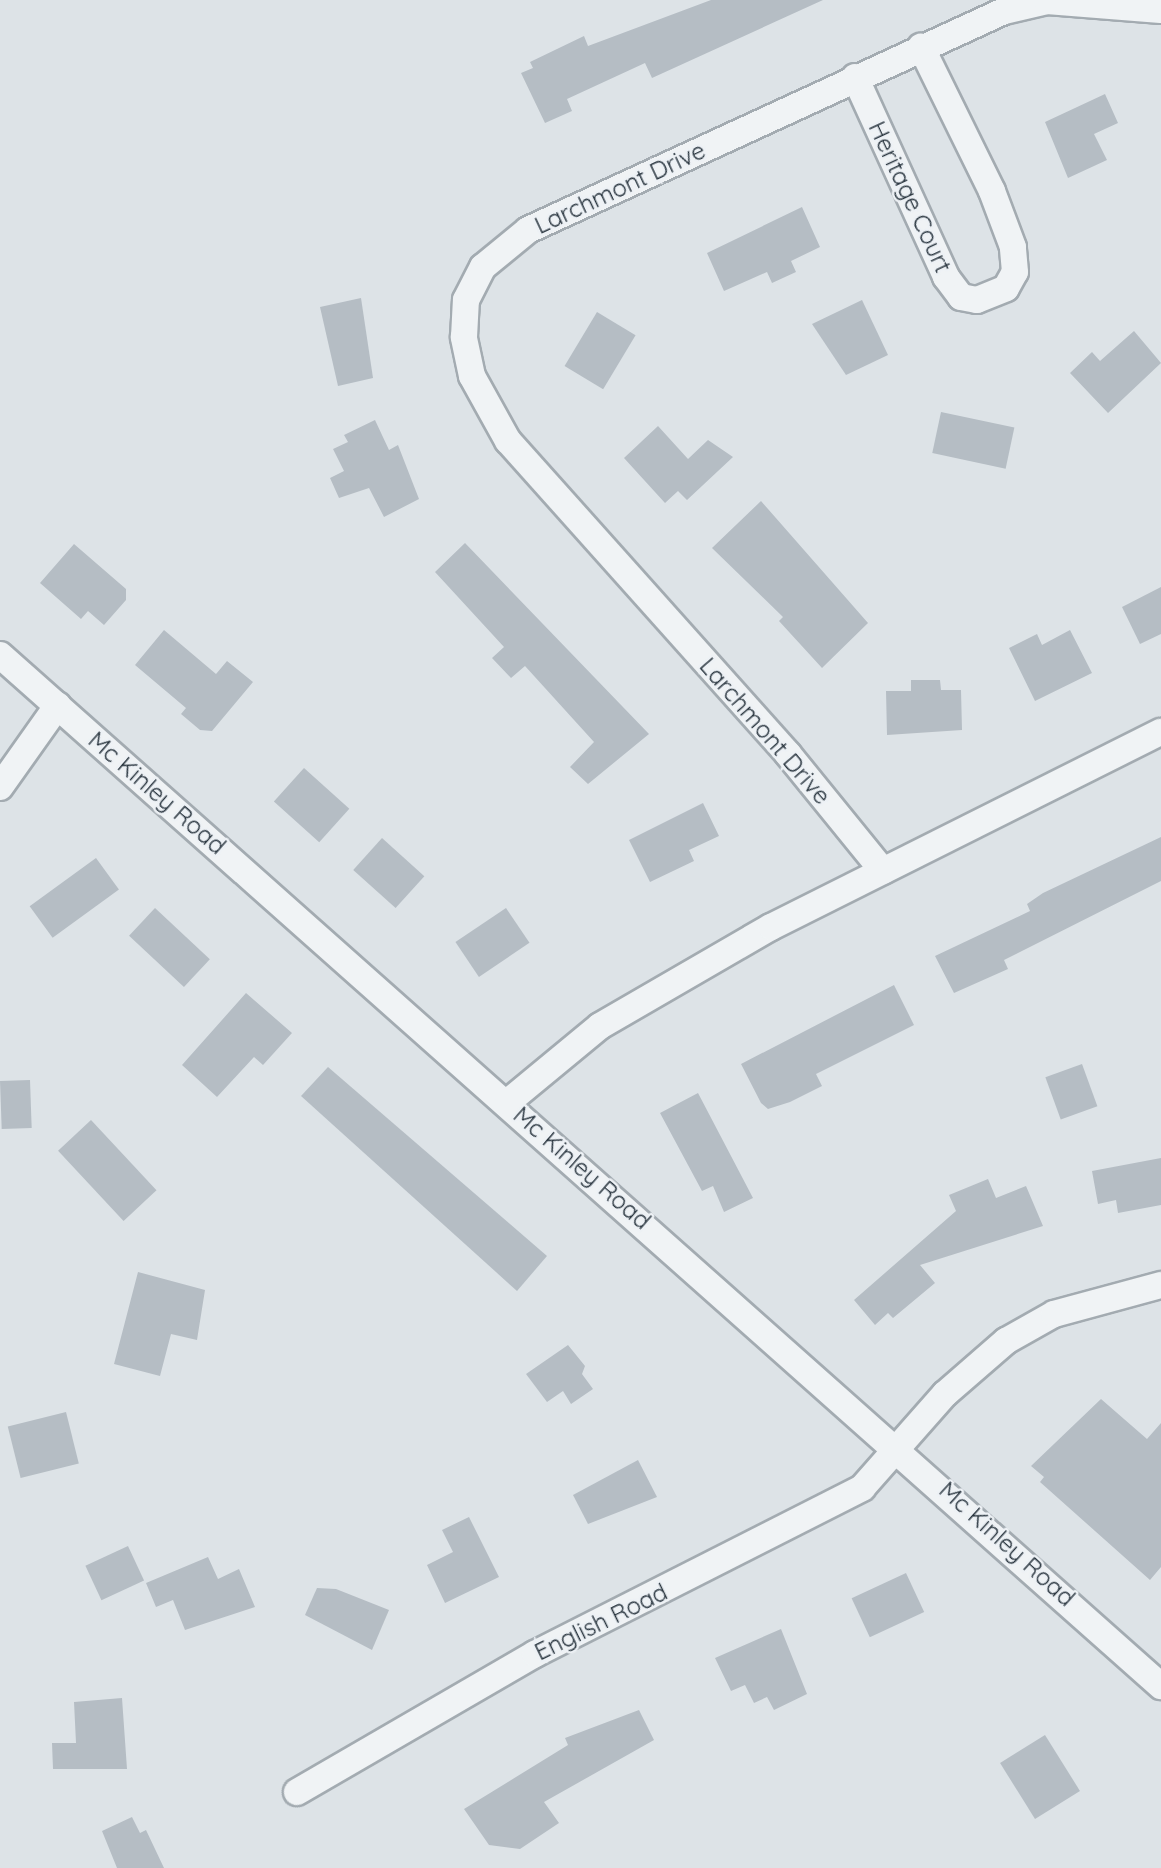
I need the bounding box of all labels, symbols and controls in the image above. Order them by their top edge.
street label: Heritage Court [862,117,958,277]
street label: Larchmont Drive [530,136,710,240]
street label: Larchmont Drive [694,652,836,810]
street label: Mc Kinley Road [82,726,232,860]
street label: Mc Kinley Road [507,1101,657,1235]
street label: Mc Kinley Road [933,1476,1081,1612]
street label: English Road [530,1577,672,1667]

